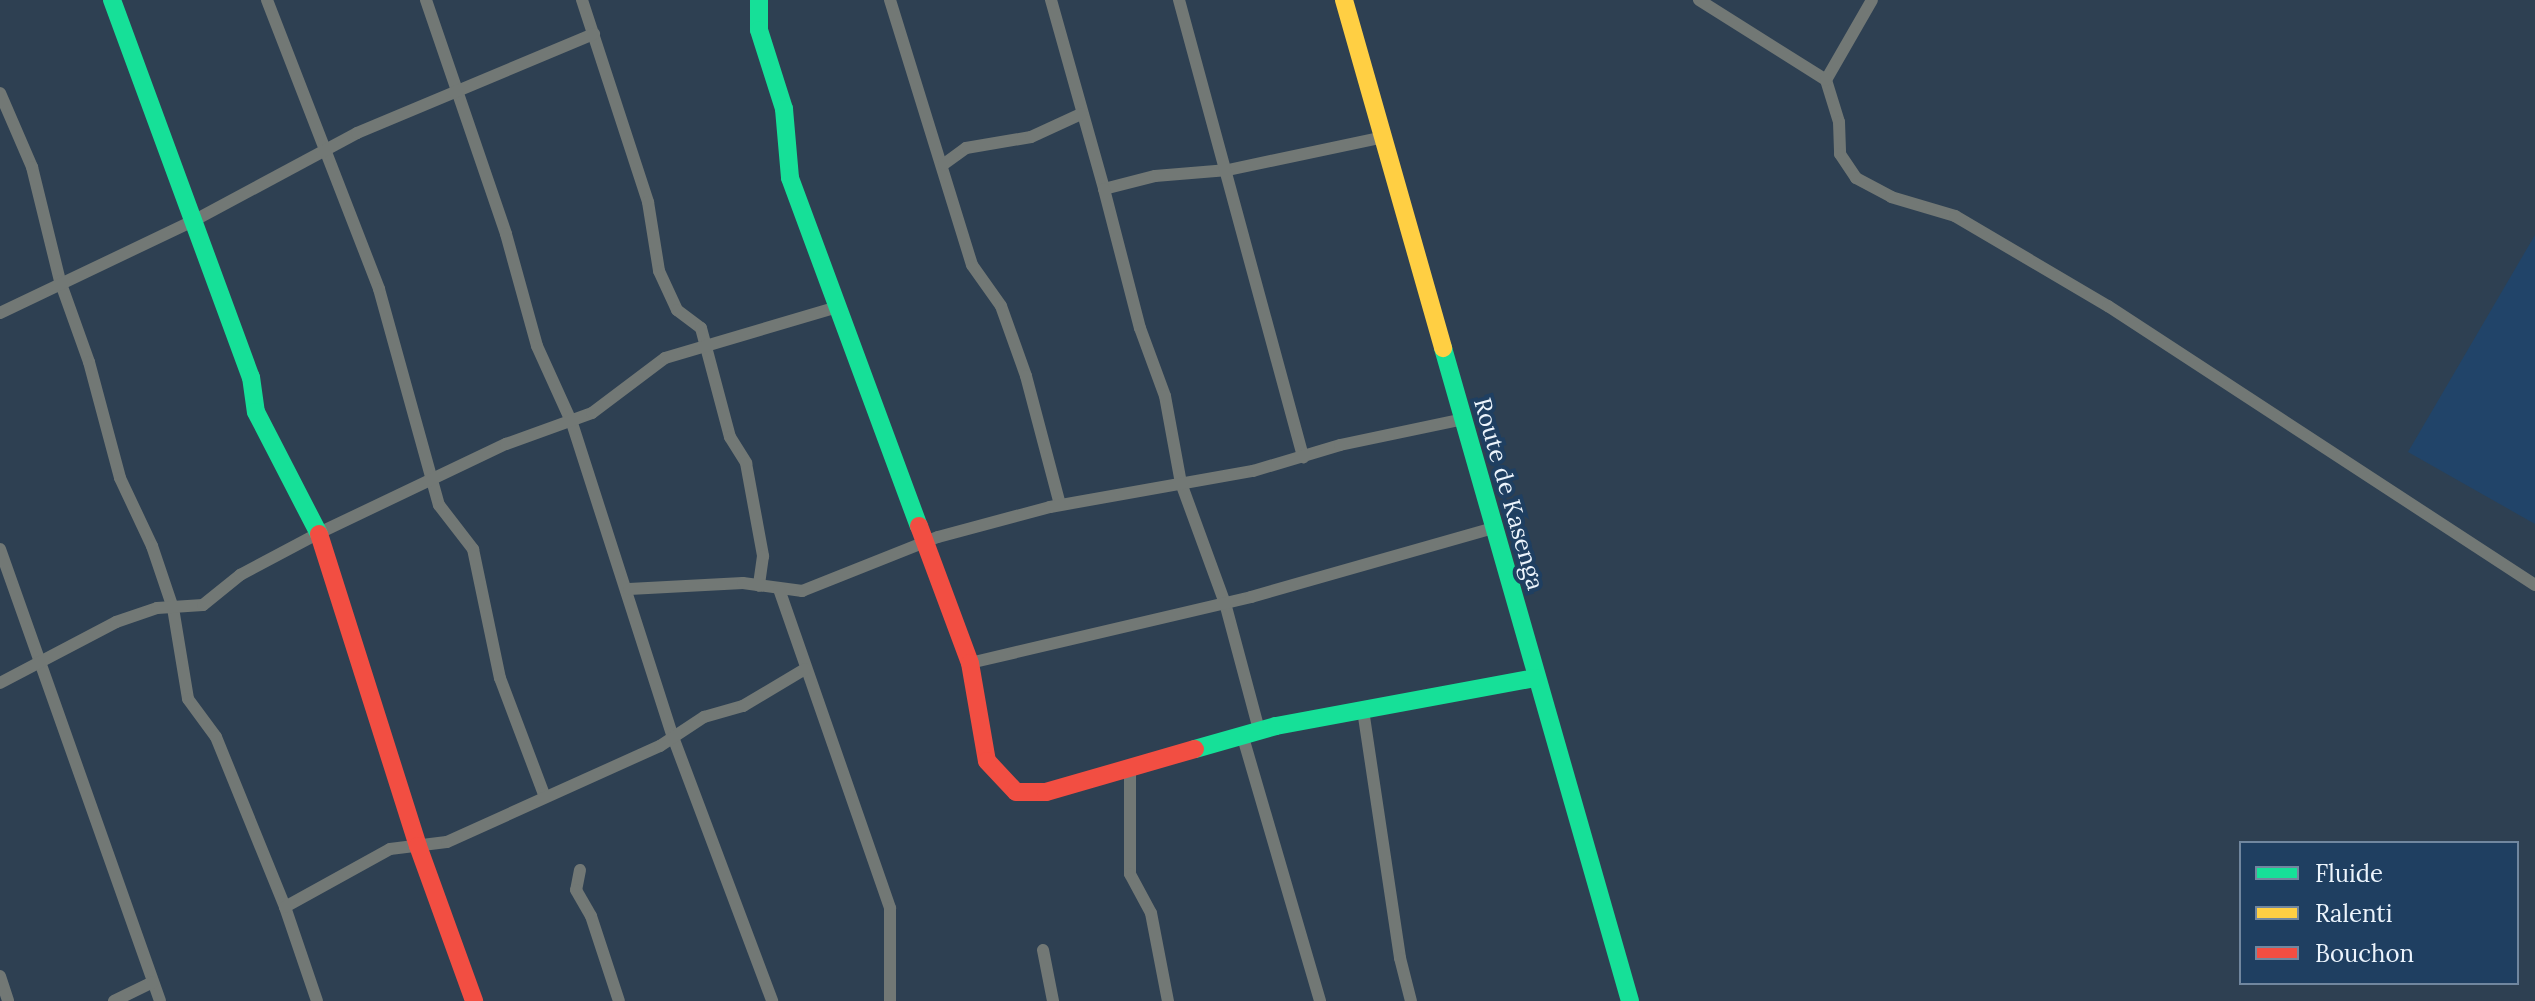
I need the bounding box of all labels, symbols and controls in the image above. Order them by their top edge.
street label: Route de Kasenga [1468,395,1550,593]
legend [2239,841,2519,985]
text: Fluide [2315,858,2383,889]
text: Ralenti [2315,898,2392,929]
text: Bouchon [2315,938,2414,969]

